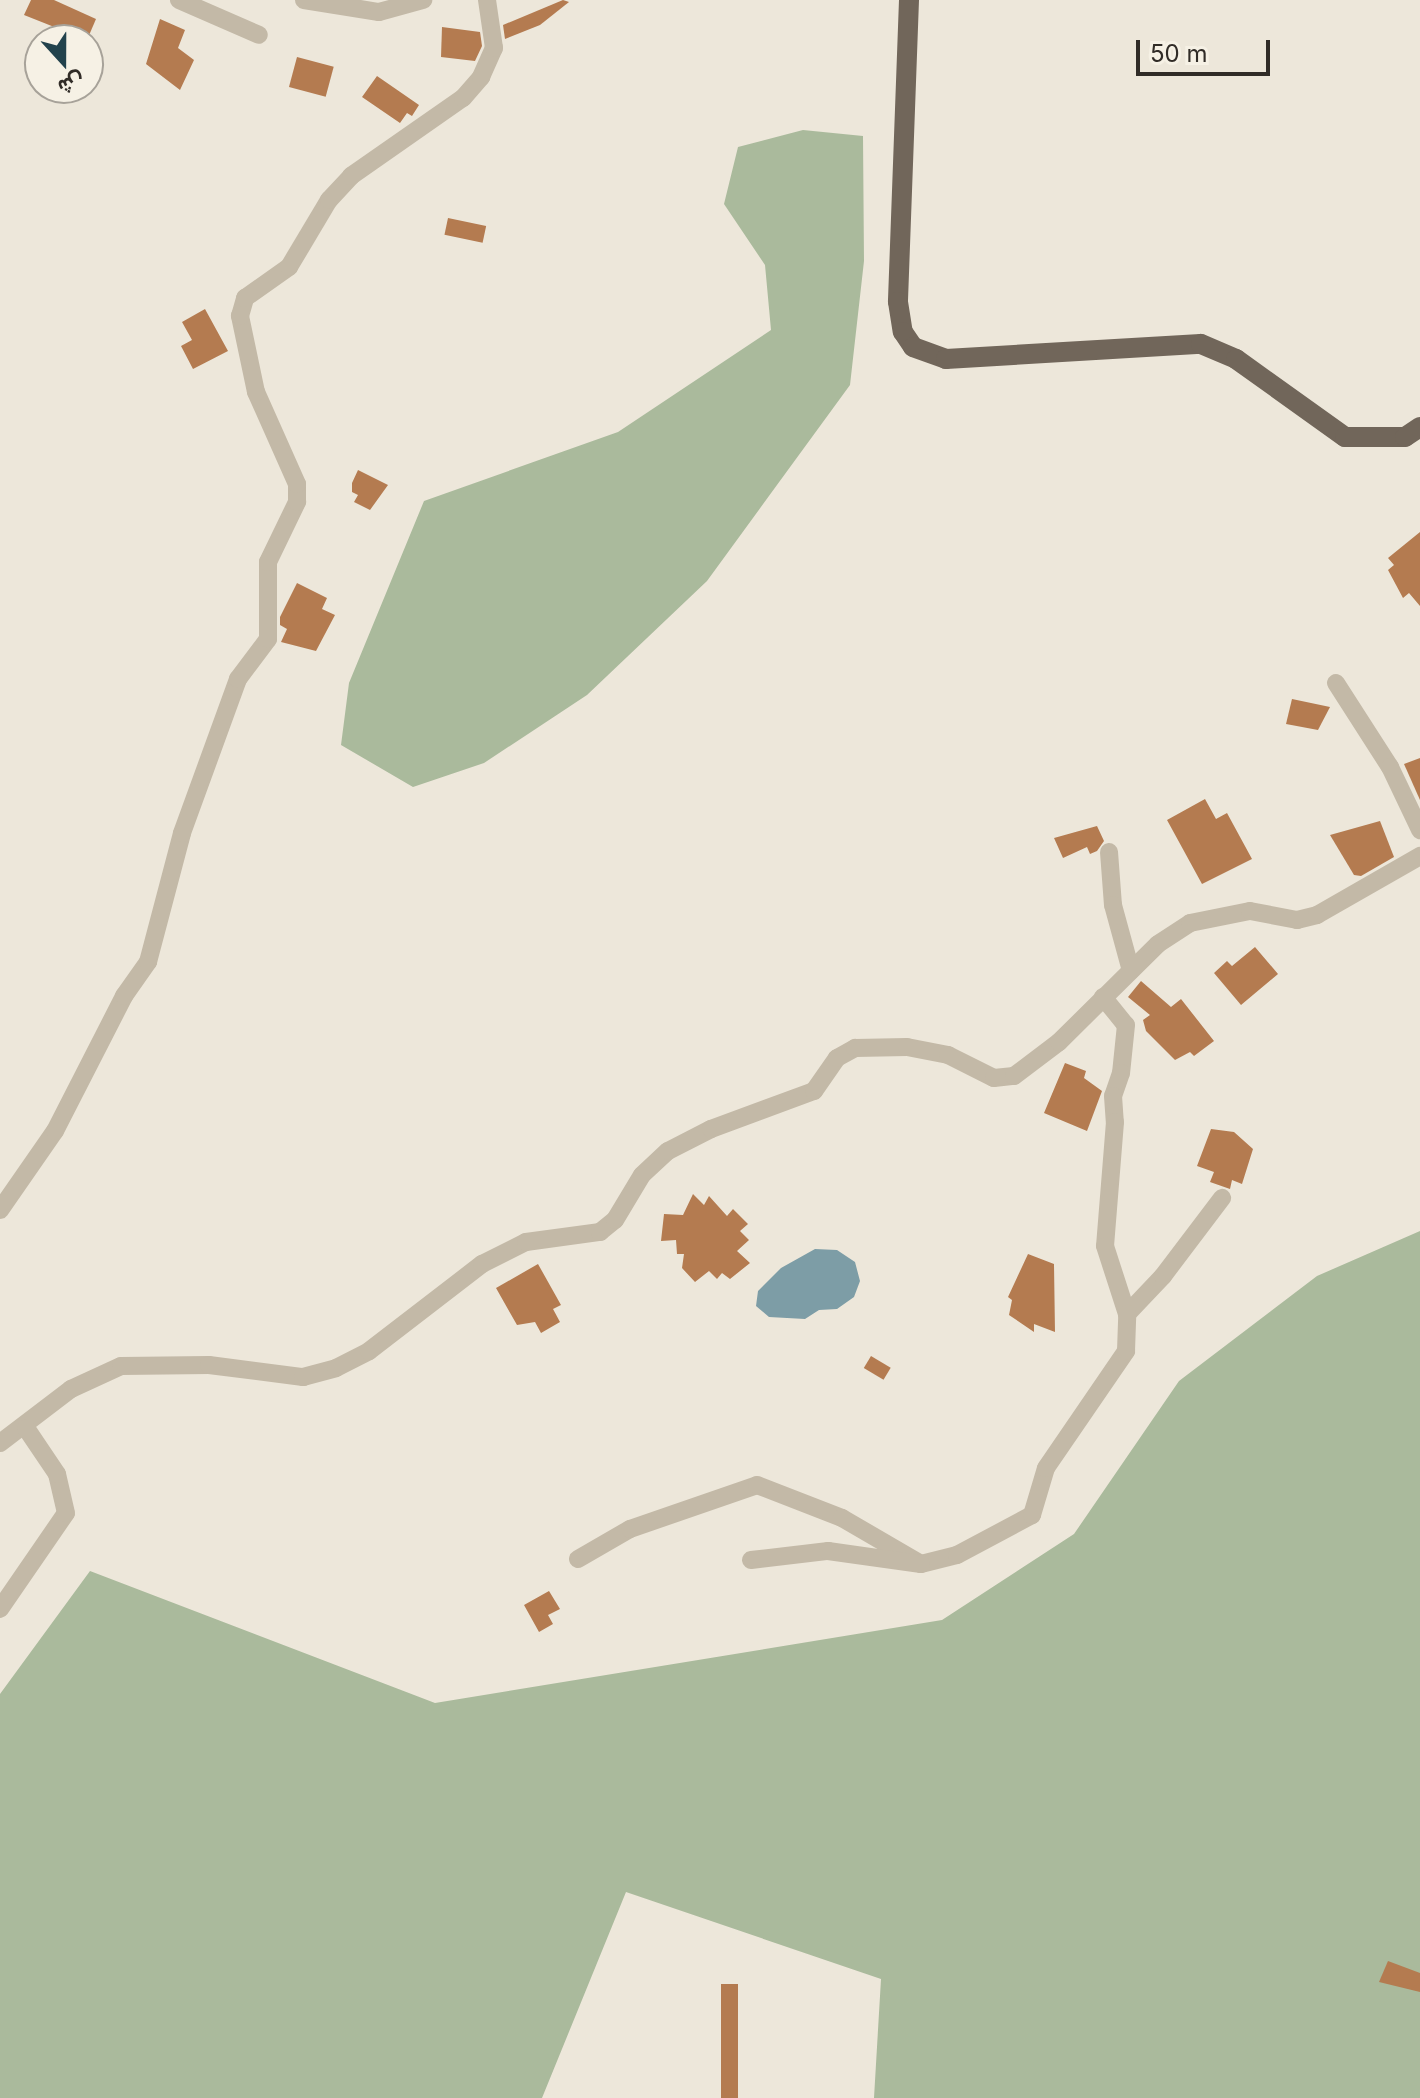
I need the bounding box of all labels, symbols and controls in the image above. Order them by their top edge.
north arrow [24,24,104,104]
scale bar [1140,24,1274,74]
text: 50 m [1150,39,1208,68]
text: ش [55,68,89,101]

